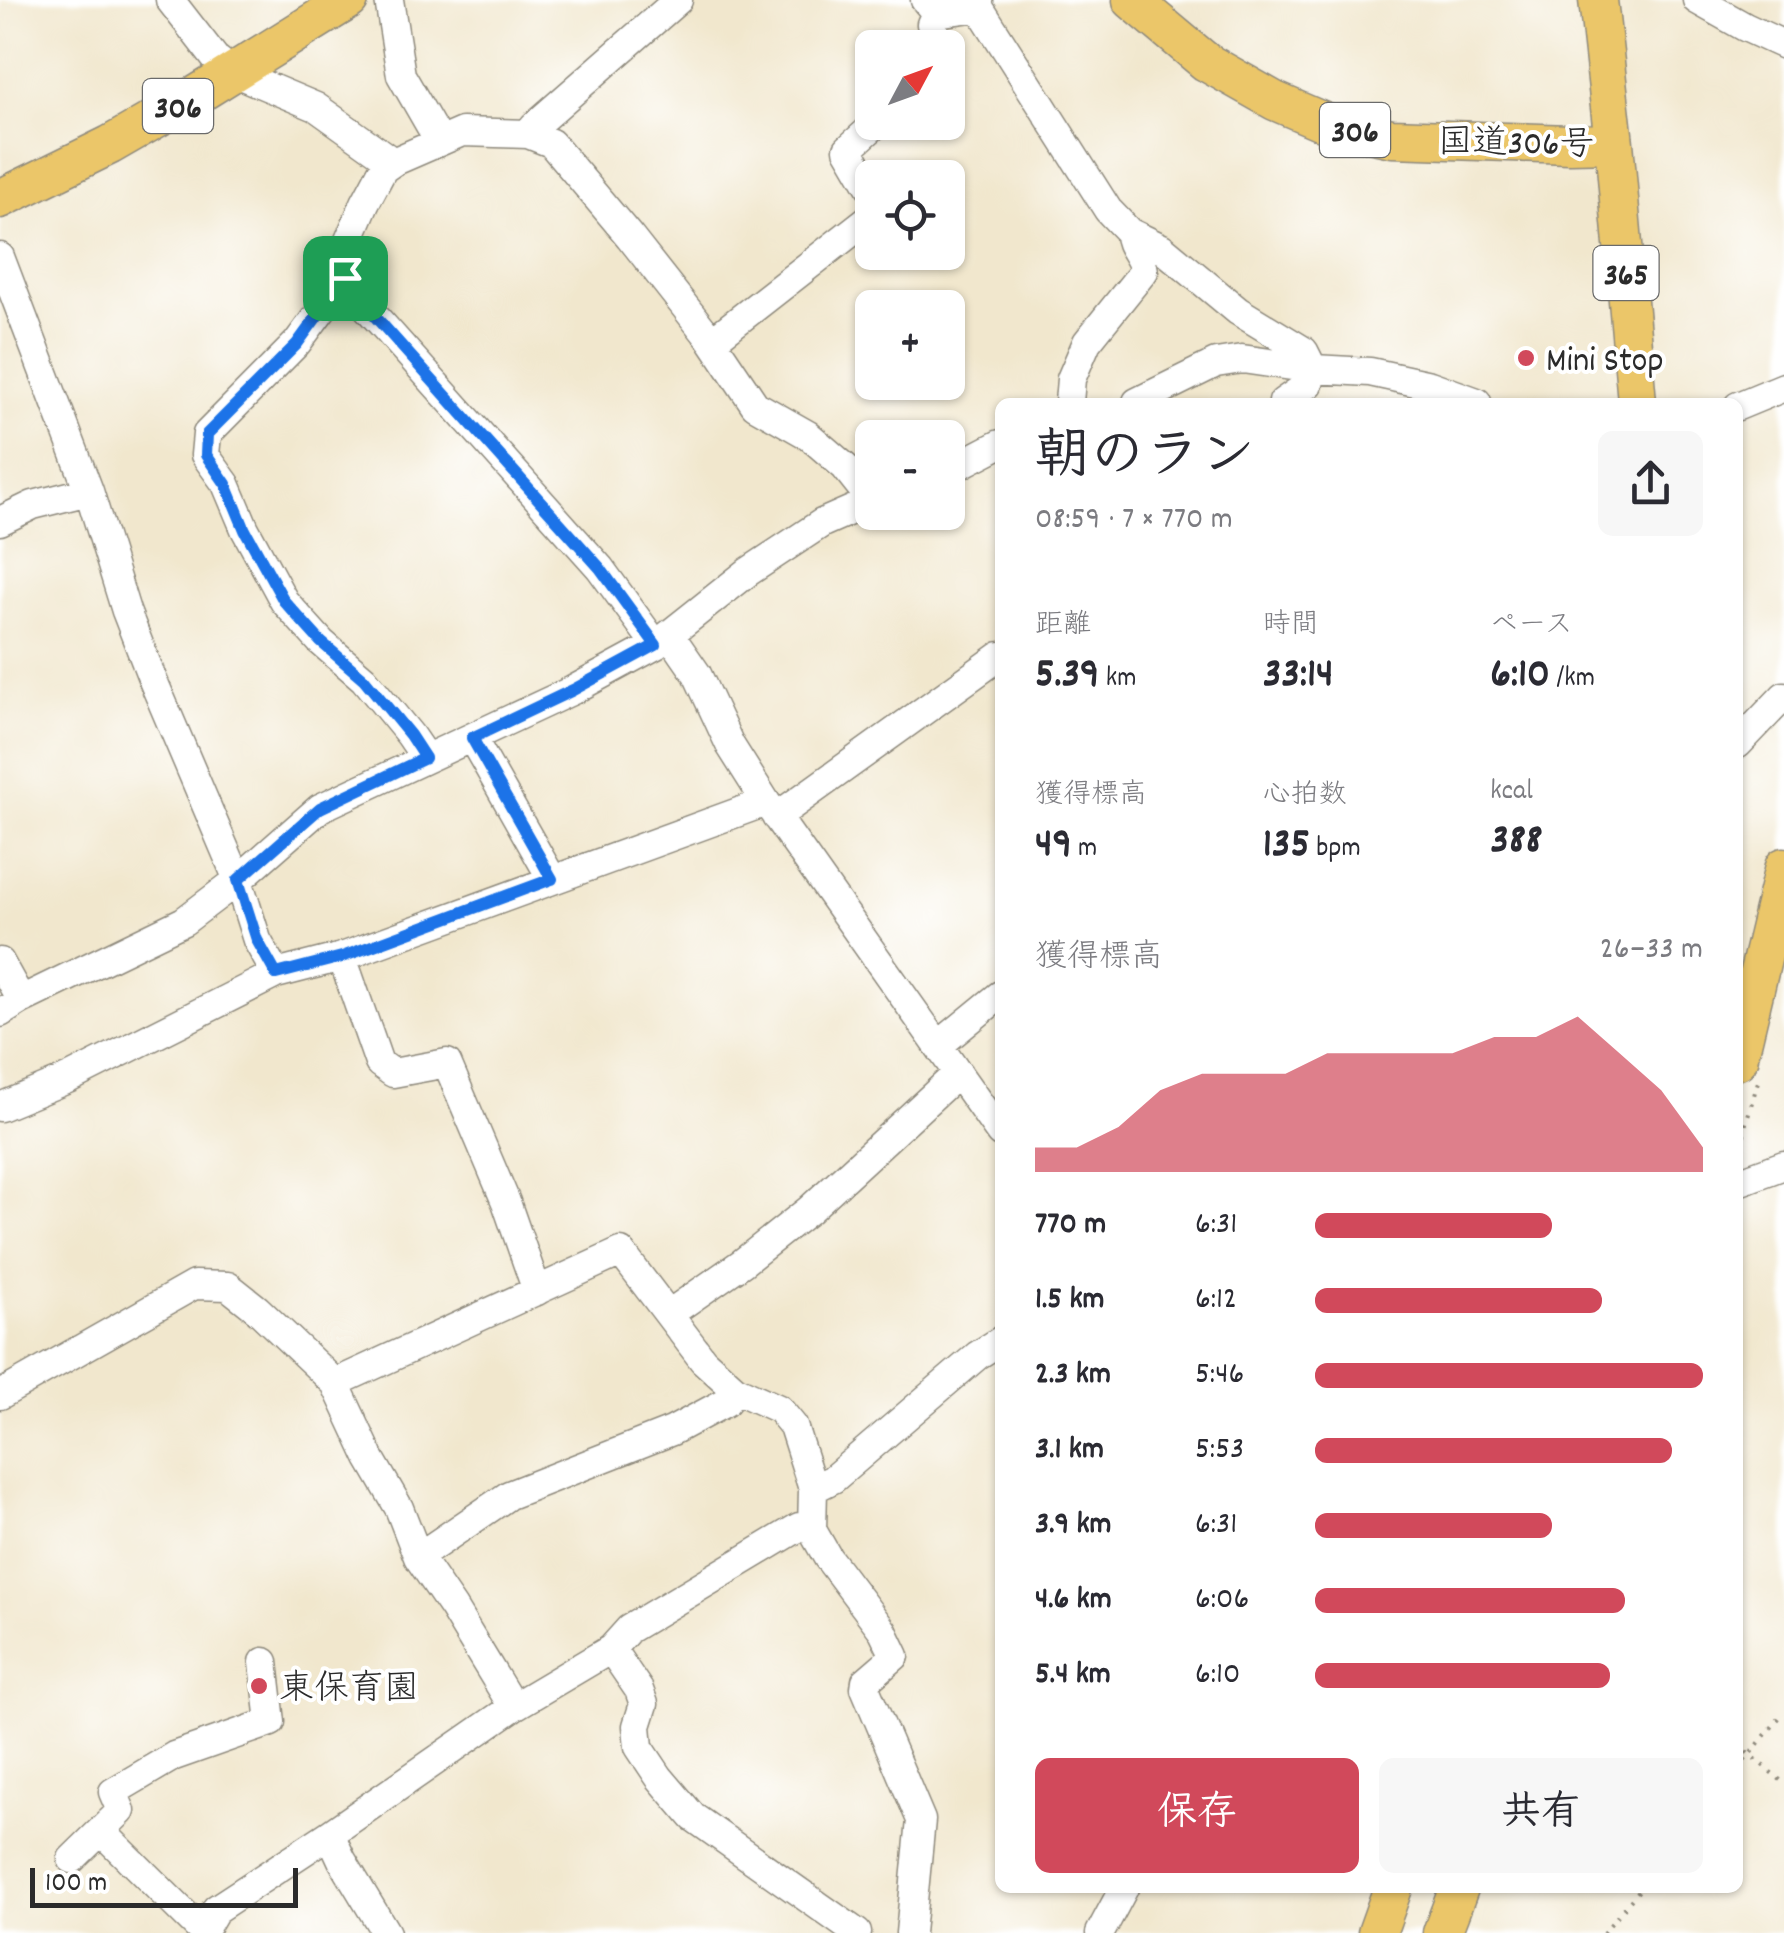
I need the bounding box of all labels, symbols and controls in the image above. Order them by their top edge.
north arrow [855,30,965,140]
map controls [855,30,965,530]
road number: 306 [143,79,213,133]
road number: 306 [1320,103,1390,157]
street label: 国道306号 [1437,120,1595,172]
button: locate [855,160,965,270]
pin [303,236,388,321]
road number: 365 [1594,246,1658,300]
icon: arrive [318,251,373,306]
button: + [855,290,965,400]
place label: Mini Stop [1546,338,1664,388]
marker: Mini Stop [1515,347,1537,369]
button: − [855,420,965,530]
text: 朝のラン [1035,421,1255,500]
button: share [1598,431,1703,536]
text: 08:59 · 7 × 770 m [1035,498,1233,544]
text: 距離 [1035,607,1091,647]
text: 時間 [1263,607,1319,647]
text: ペース [1490,607,1573,647]
text: 5.39 [1035,647,1099,707]
text: 33:14 [1263,647,1334,707]
text: 6:10 [1490,647,1550,707]
text: km [1099,660,1136,700]
text: /km [1550,660,1595,700]
text: kcal [1490,773,1533,813]
text: 獲得標高 [1035,777,1147,817]
text: 心拍数 [1263,777,1347,817]
text: 388 [1490,813,1543,873]
text: 49 [1035,817,1072,877]
text: 135 [1263,817,1310,877]
text: m [1072,830,1097,870]
text: bpm [1310,830,1361,870]
text: 26–33 m [1600,928,1703,974]
text: 獲得標高 [1035,936,1163,982]
text: 770 m [1035,1203,1106,1249]
text: 6:31 [1195,1203,1237,1249]
text: 1.5 km [1035,1278,1105,1324]
text: 6:12 [1195,1278,1237,1324]
text: 2.3 km [1035,1353,1111,1399]
text: 5:46 [1195,1353,1244,1399]
text: 3.1 km [1035,1428,1104,1474]
text: 5:53 [1195,1428,1244,1474]
text: 3.9 km [1035,1503,1112,1549]
text: 6:31 [1195,1503,1237,1549]
text: 4.6 km [1035,1578,1112,1624]
text: 6:06 [1195,1578,1249,1624]
text: 5.4 km [1035,1653,1111,1699]
text: 6:10 [1195,1653,1240,1699]
place label: 東保育園 [279,1666,419,1716]
marker: 東保育園 [248,1675,270,1697]
button: 保存 [1035,1758,1359,1873]
button: 共有 [1379,1758,1703,1873]
scale bar [30,1863,298,1908]
text: 100 m [45,1865,107,1905]

